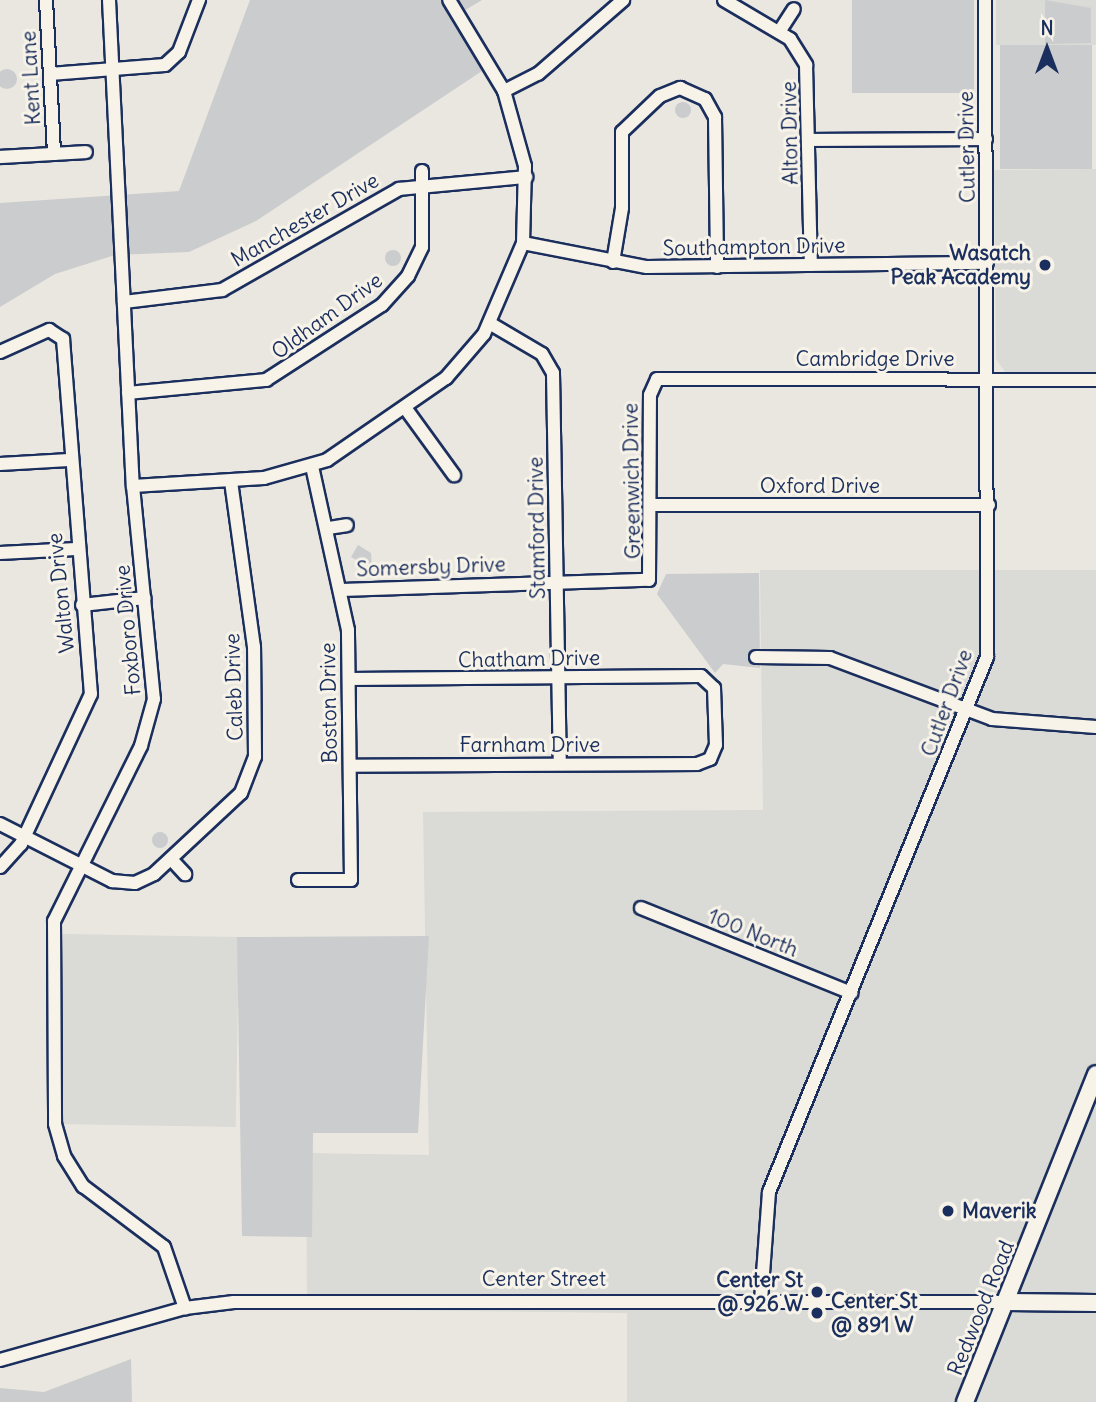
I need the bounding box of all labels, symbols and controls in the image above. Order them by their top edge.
north arrow [1012,14,1082,84]
text: N [1040,16,1054,40]
street label: Kent Lane [16,30,46,126]
street label: Alton Drive [776,81,804,185]
street label: Cutler Drive [953,91,981,203]
street label: Manchester Drive [227,168,383,272]
street label: Southampton Drive [662,233,846,261]
place label: Wasatch Peak Academy [890,240,1031,290]
marker: Wasatch Peak Academy [1037,257,1053,273]
street label: Oldham Drive [267,267,387,365]
street label: Cambridge Drive [796,346,954,372]
street label: Greenwich Drive [618,403,646,559]
street label: Stamford Drive [523,457,551,599]
street label: Oxford Drive [760,473,880,499]
street label: Walton Drive [42,532,80,654]
street label: Somersby Drive [356,552,506,582]
street label: Foxboro Drive [110,564,146,696]
street label: Caleb Drive [220,633,248,741]
street label: Boston Drive [315,642,343,764]
street label: Chatham Drive [458,645,600,673]
street label: Cutler Drive [916,646,978,760]
street label: Farnham Drive [460,732,600,758]
street label: 100 North [704,904,802,962]
place label: Maverik [962,1198,1036,1224]
marker: Maverik [940,1203,956,1219]
street label: Redwood Road [942,1237,1020,1379]
street label: Center Street [482,1266,606,1292]
place label: Center St @ 926 W [716,1267,803,1317]
marker: Center St @ 926 W [809,1284,825,1300]
place label: Center St @ 891 W [831,1288,918,1338]
marker: Center St @ 891 W [809,1305,825,1321]

